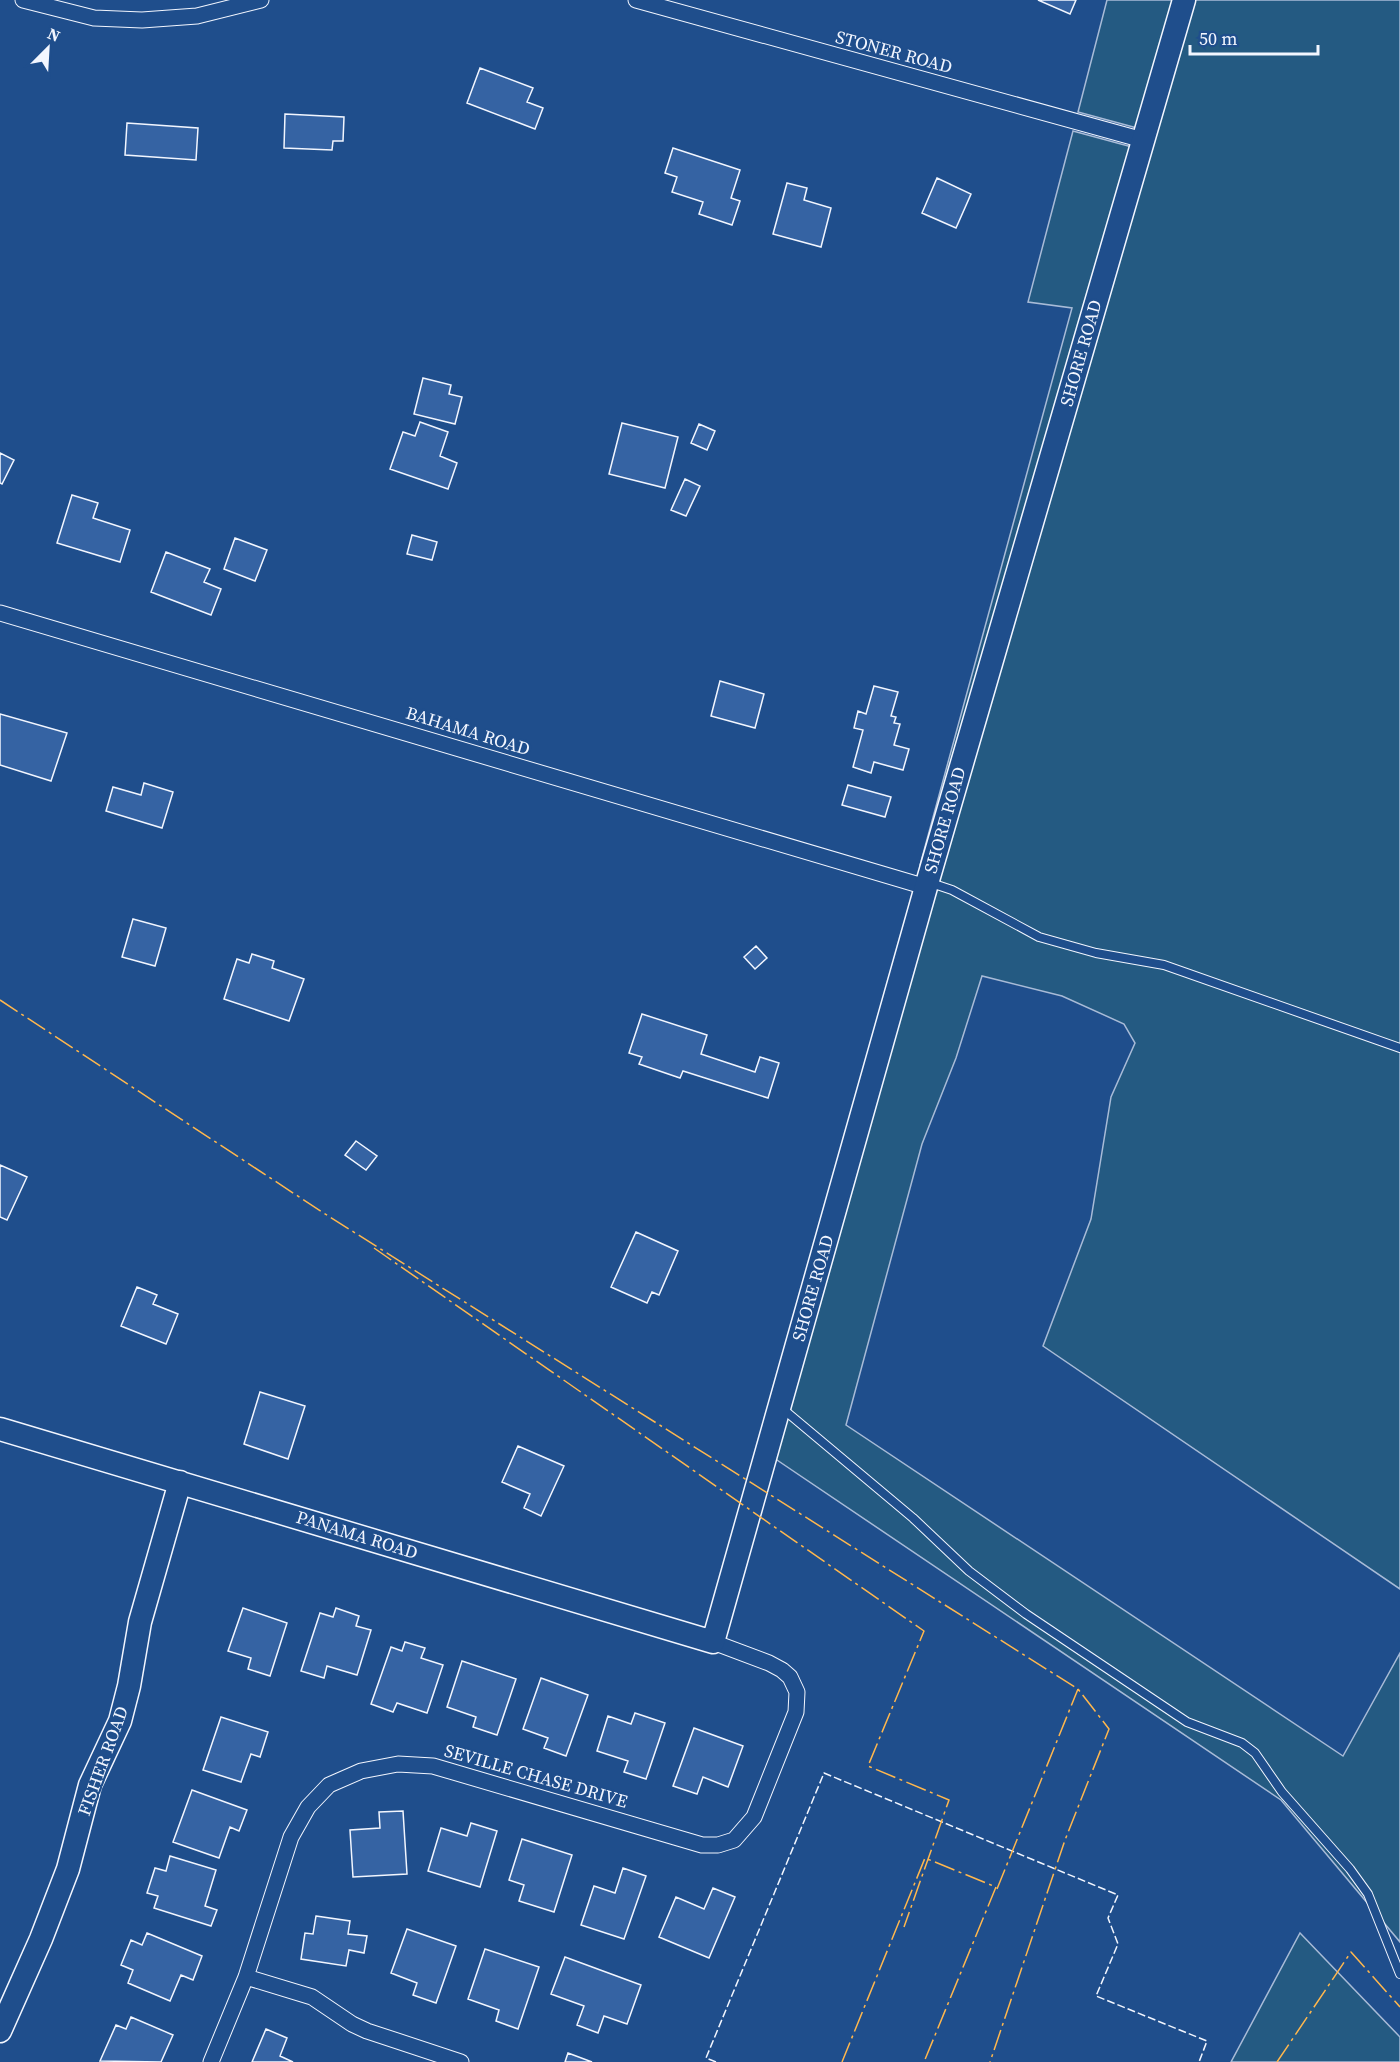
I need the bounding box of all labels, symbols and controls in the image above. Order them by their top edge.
north arrow [18,18,78,78]
scale bar [1190,18,1318,56]
text: N [44,22,64,47]
street label: STONER ROAD [833,24,955,79]
text: 50 m [1199,26,1237,51]
street label: SHORE ROAD [1053,297,1108,409]
street label: BAHAMA ROAD [403,700,533,761]
street label: SHORE ROAD [917,764,972,876]
street label: SHORE ROAD [785,1232,840,1344]
street label: PANAMA ROAD [293,1504,421,1565]
street label: FISHER ROAD [71,1703,134,1819]
street label: SEVILLE CHASE DRIVE [442,1737,631,1814]

